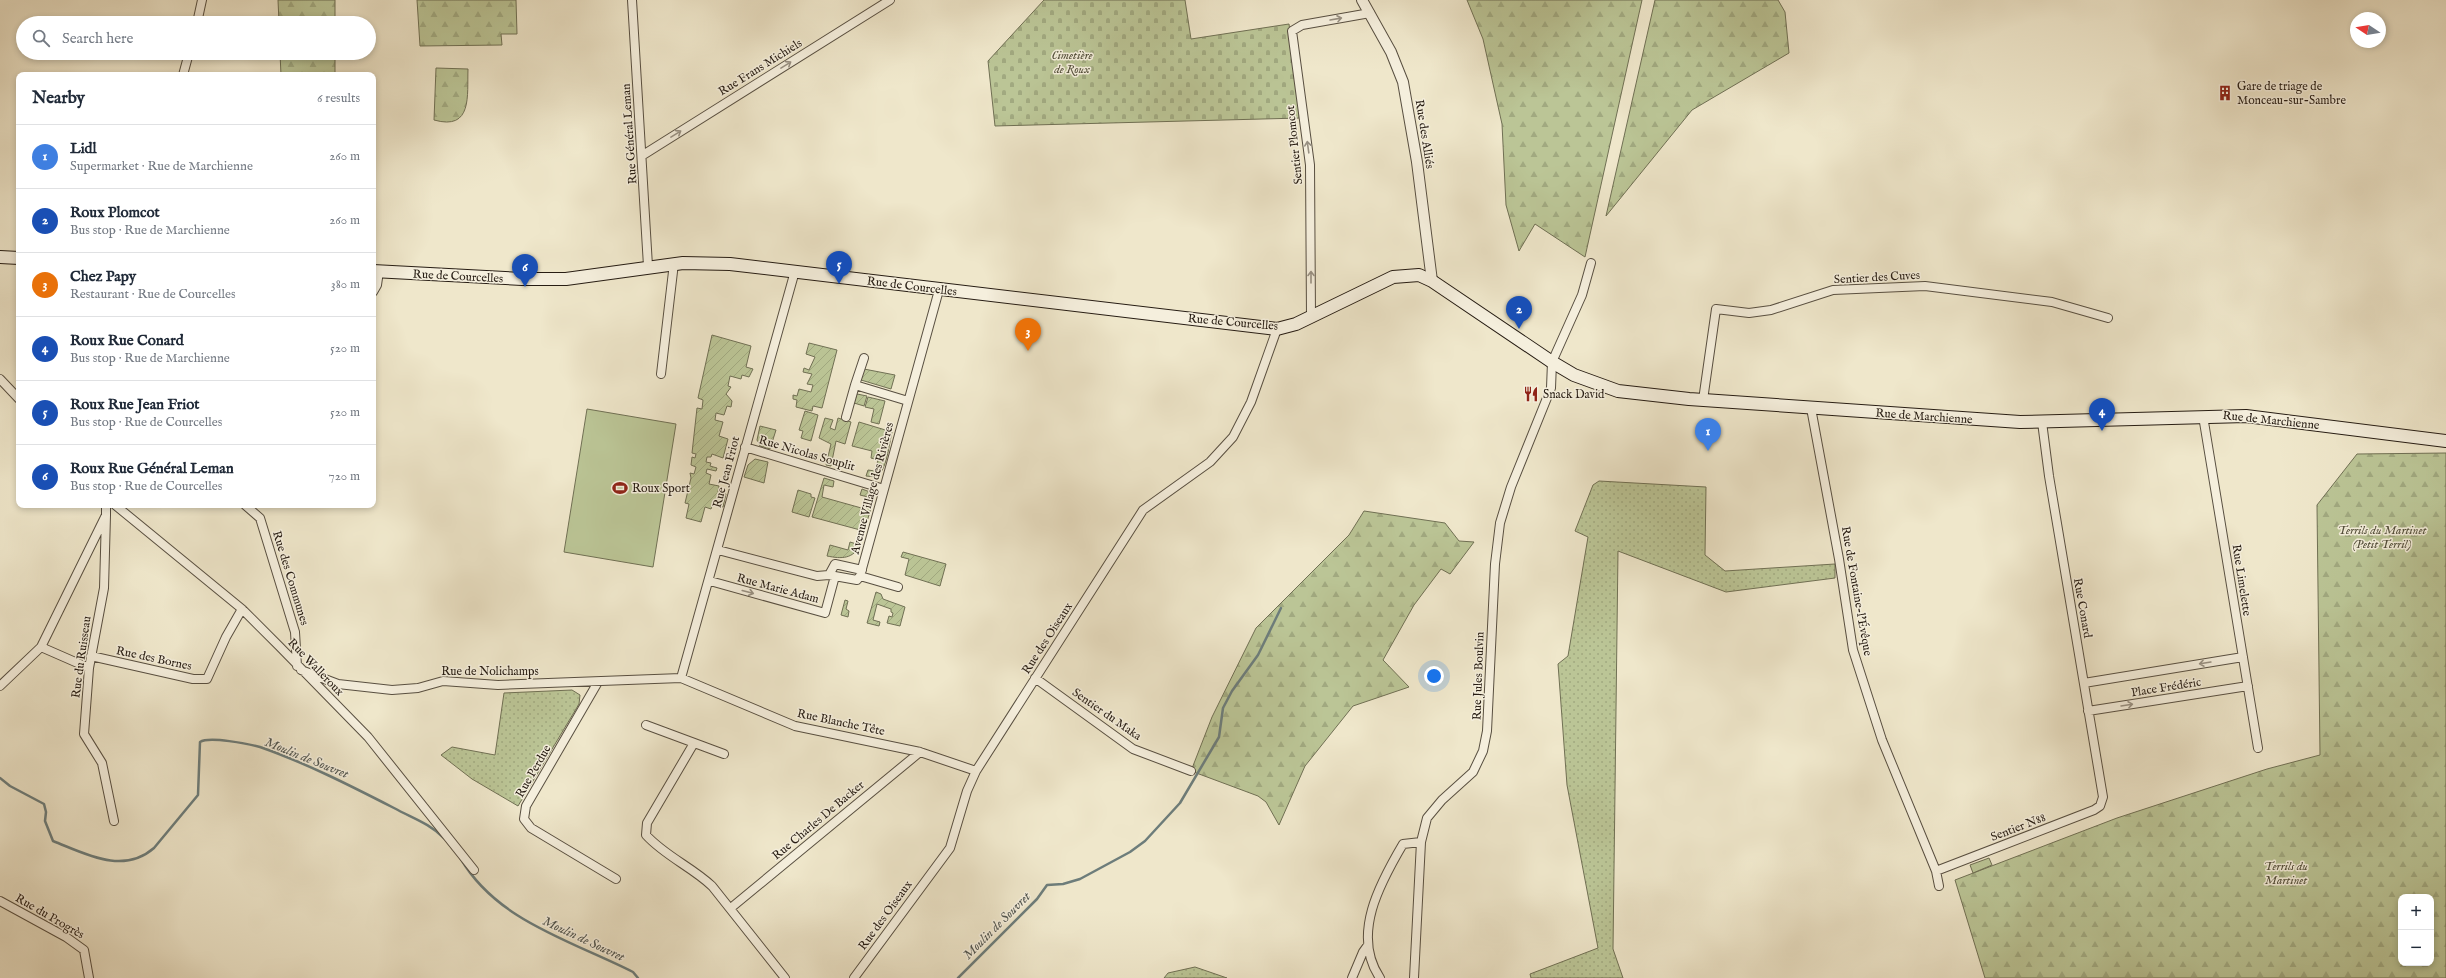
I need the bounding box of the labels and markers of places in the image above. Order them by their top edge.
place label: Gare de triage de Monceau-sur-Sambre [2237,79,2346,108]
building icon: Gare de triage de Monceau-sur-Sambre [2216,84,2234,102]
pin: 5 [826,251,852,284]
pin: 6 [512,254,538,287]
pin: 2 [1506,296,1532,329]
pin: 3 [1015,318,1041,351]
restaurant icon: Snack David [1522,385,1540,403]
place label: Snack David [1543,387,1605,402]
pin: 4 [2089,398,2115,431]
pin: 1 [1695,418,1721,451]
sports icon: Roux Sport [611,479,629,497]
place label: Roux Sport [632,481,690,497]

